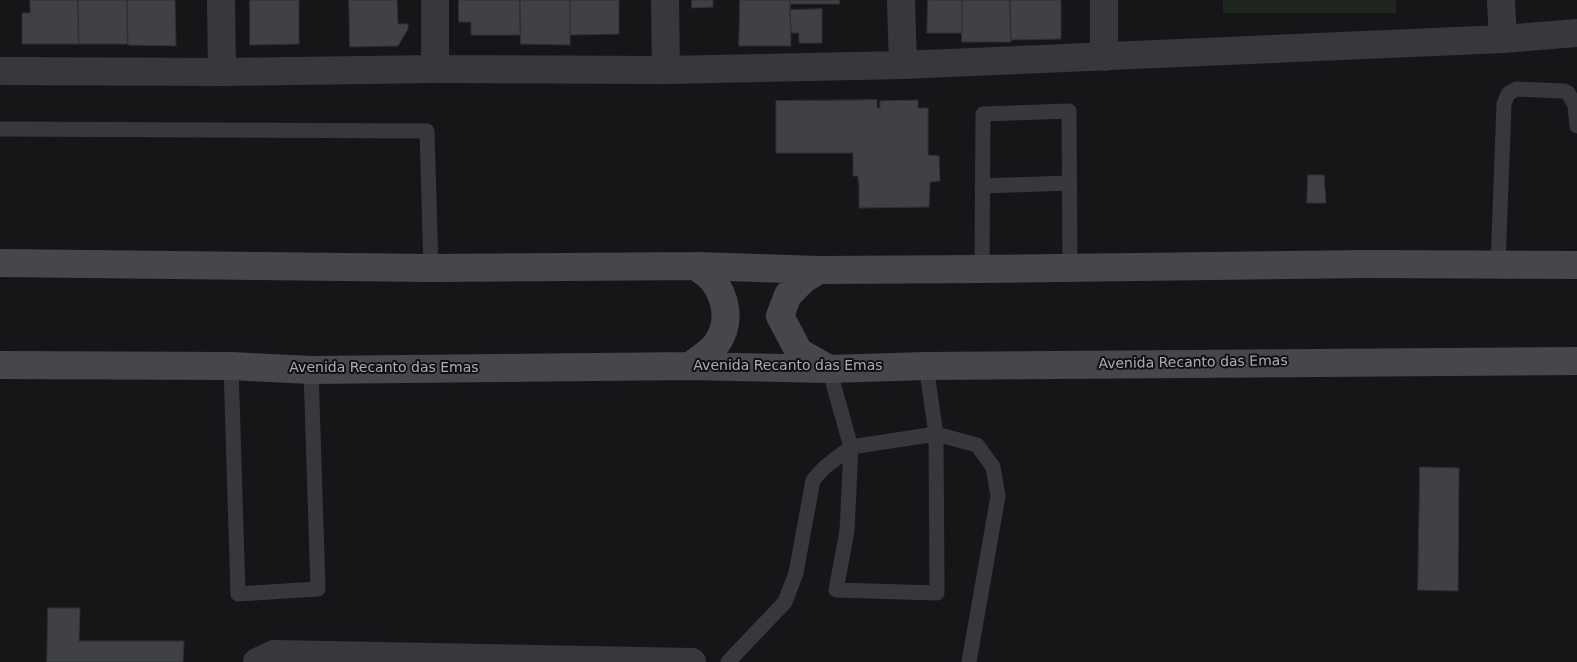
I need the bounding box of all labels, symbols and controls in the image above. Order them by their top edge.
street label: Avenida Recanto das Emas [1098,353,1288,373]
street label: Avenida Recanto das Emas [693,358,883,374]
street label: Avenida Recanto das Emas [289,360,479,376]

